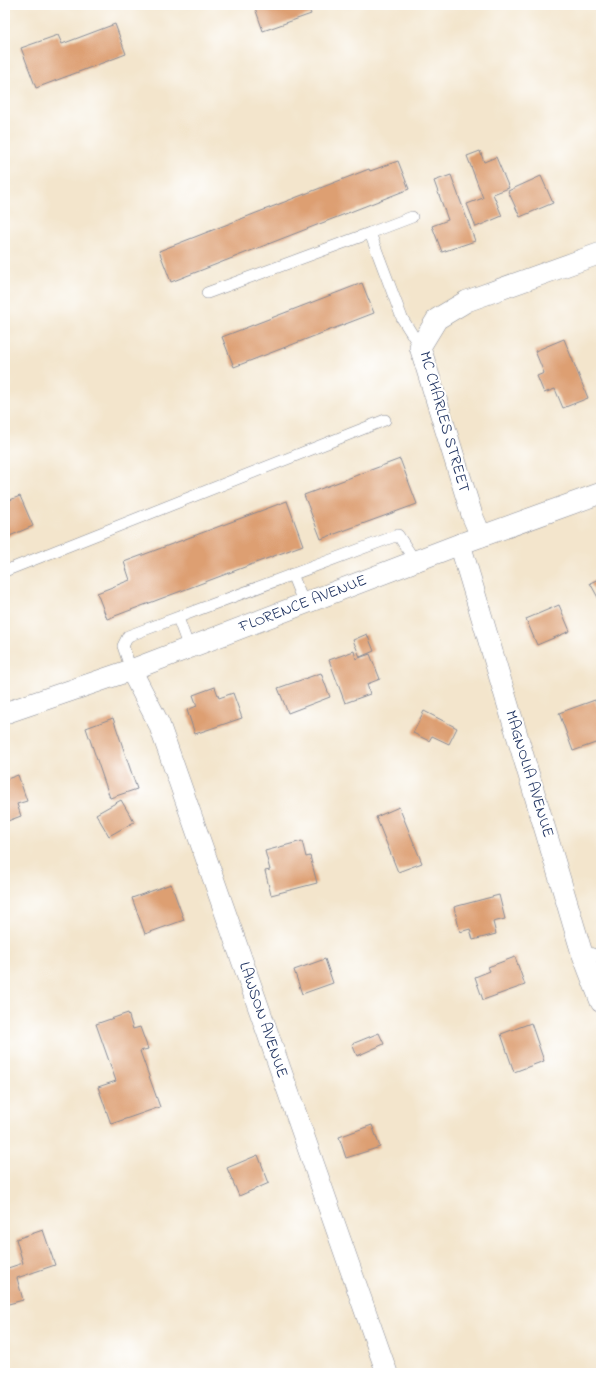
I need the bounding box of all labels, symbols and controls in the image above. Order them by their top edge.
street label: MC CHARLES STREET [412,349,476,495]
street label: FLORENCE AVENUE [235,569,370,640]
street label: MAGNOLIA AVENUE [498,707,560,841]
street label: LAWSON AVENUE [232,959,294,1081]

